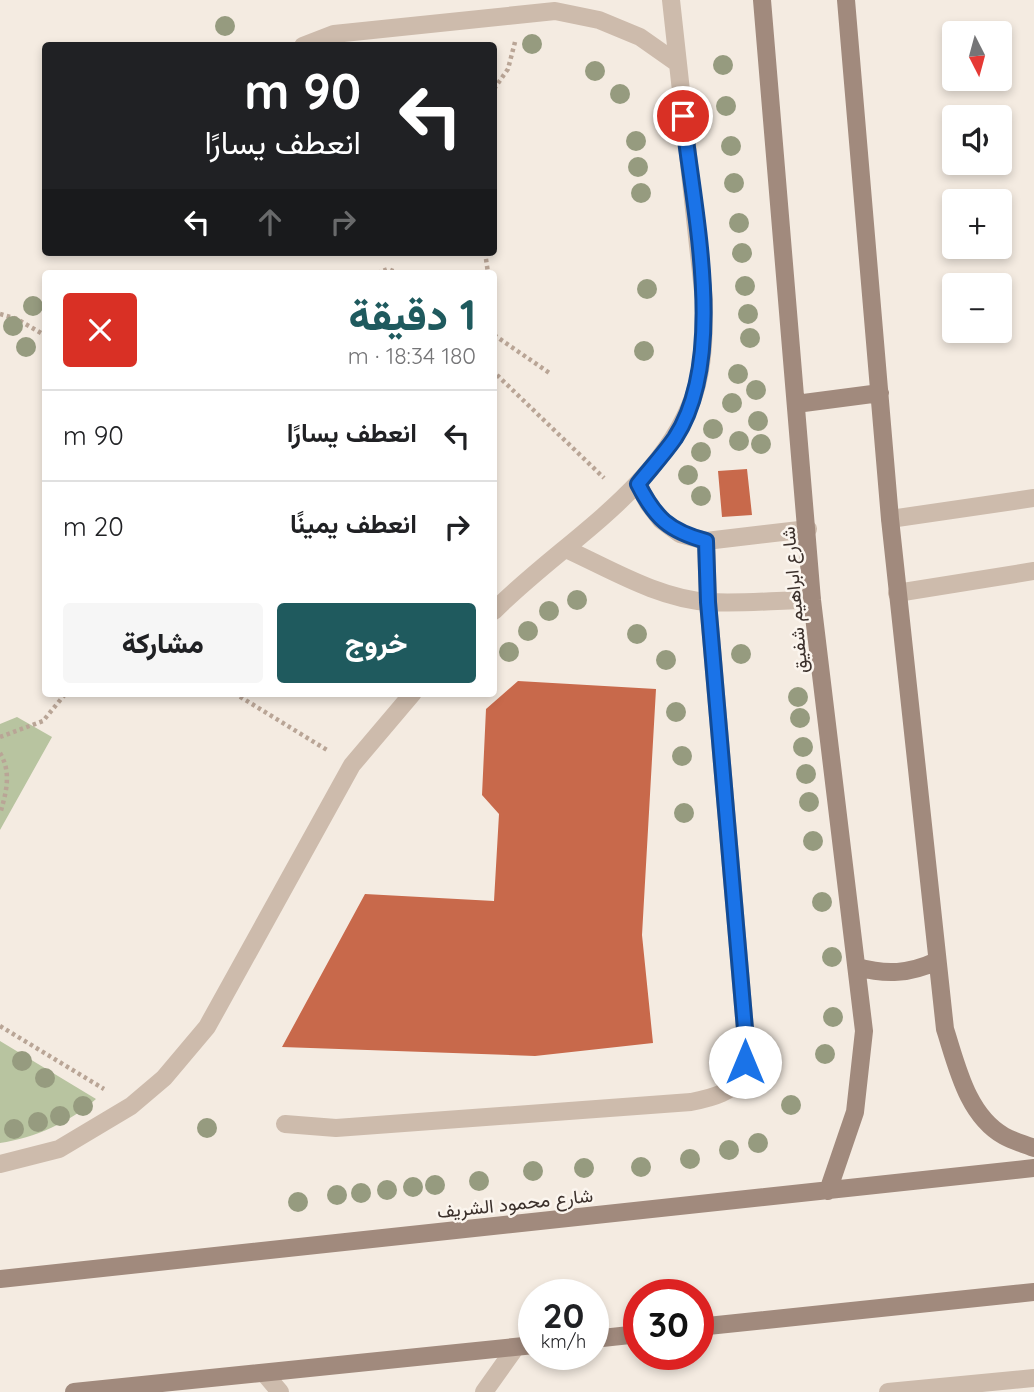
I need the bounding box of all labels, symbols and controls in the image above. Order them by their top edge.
north arrow [942,21,1012,91]
map controls [942,21,1012,343]
text: 90 m [244,60,361,121]
icon: left [385,70,476,161]
pin [653,86,713,146]
icon: arrive [664,97,702,135]
button: sound [942,105,1012,175]
text: انعطف يسارًا [205,122,361,162]
button: + [942,189,1012,259]
icon: left [178,203,216,241]
icon: ahead [251,203,289,241]
icon: right [324,203,362,241]
button: − [942,273,1012,343]
text: 1 دقيقة [348,288,476,341]
button: close [63,293,137,367]
text: 180 m · 18:34 [348,341,476,370]
text: انعطف يسارًا [287,416,417,449]
icon: left [438,417,476,455]
text: 90 m [63,419,124,452]
text: انعطف يمينًا [290,507,417,540]
icon: right [438,508,476,546]
text: 20 m [63,510,124,543]
street label: شارع ابراهيم شفيق [776,526,813,674]
button: مشاركة [63,603,263,683]
button: خروج [277,603,476,683]
position arrow [708,1025,782,1099]
street label: شارع محمود الشريف [436,1183,594,1224]
speed limit sign: 30 [623,1279,714,1370]
text: 20 [543,1293,584,1337]
text: km/h [541,1330,586,1353]

